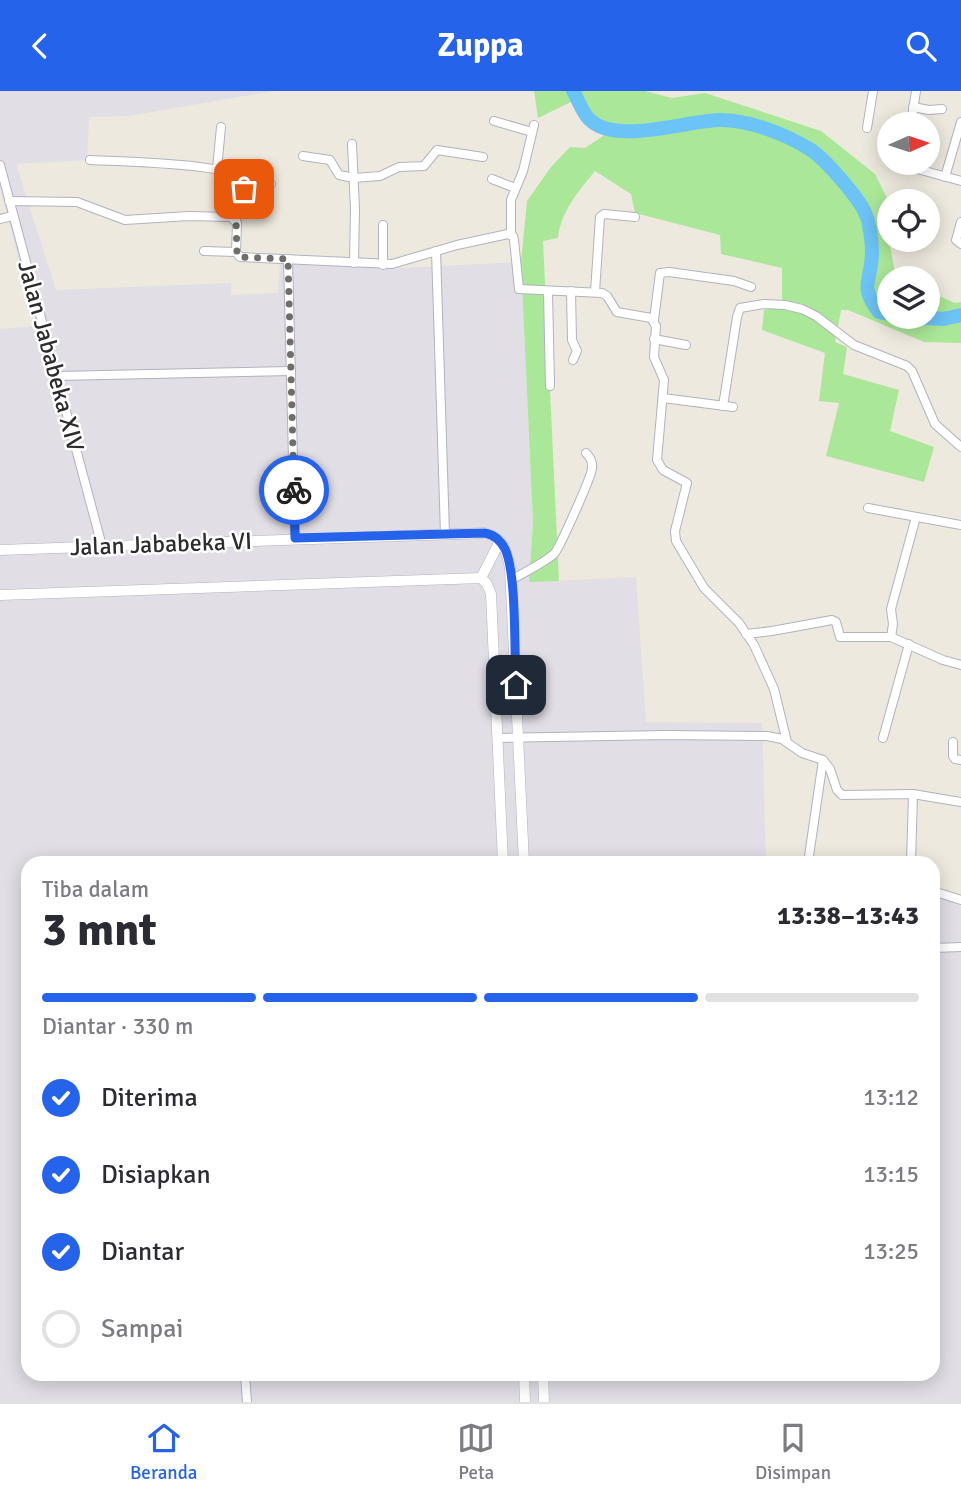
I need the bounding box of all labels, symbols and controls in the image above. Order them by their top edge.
text: Zuppa [437,26,524,65]
icon: back [21,27,59,65]
icon: search [902,27,940,65]
north arrow [877,112,940,175]
map controls [877,112,940,329]
pin [214,159,274,219]
icon: bag [225,170,263,208]
button: locate [877,189,940,252]
street label: Jalan Jababeka XIV [11,257,91,455]
button: layers [877,266,940,329]
courier [259,455,329,525]
icon: bike [275,471,313,509]
street label: Jalan Jababeka VI [70,526,252,562]
pin [486,655,546,715]
icon: home [497,666,535,704]
text: Tiba dalam [42,875,149,904]
text: 13:38–13:43 [777,900,919,932]
text: 3 mnt [42,902,157,958]
text: Diantar · 330 m [42,1012,193,1041]
icon: check [42,1079,80,1117]
text: Diterima [101,1082,198,1114]
text: 13:12 [863,1083,919,1112]
icon: check [42,1156,80,1194]
text: Disiapkan [101,1159,211,1191]
text: 13:15 [863,1160,919,1189]
icon: check [42,1233,80,1271]
text: Diantar [101,1236,184,1268]
text: 13:25 [863,1237,919,1266]
text: Sampai [101,1313,183,1345]
tab: Beranda [130,1419,197,1485]
tab: Peta [457,1419,495,1485]
tab: Disimpan [755,1419,831,1485]

